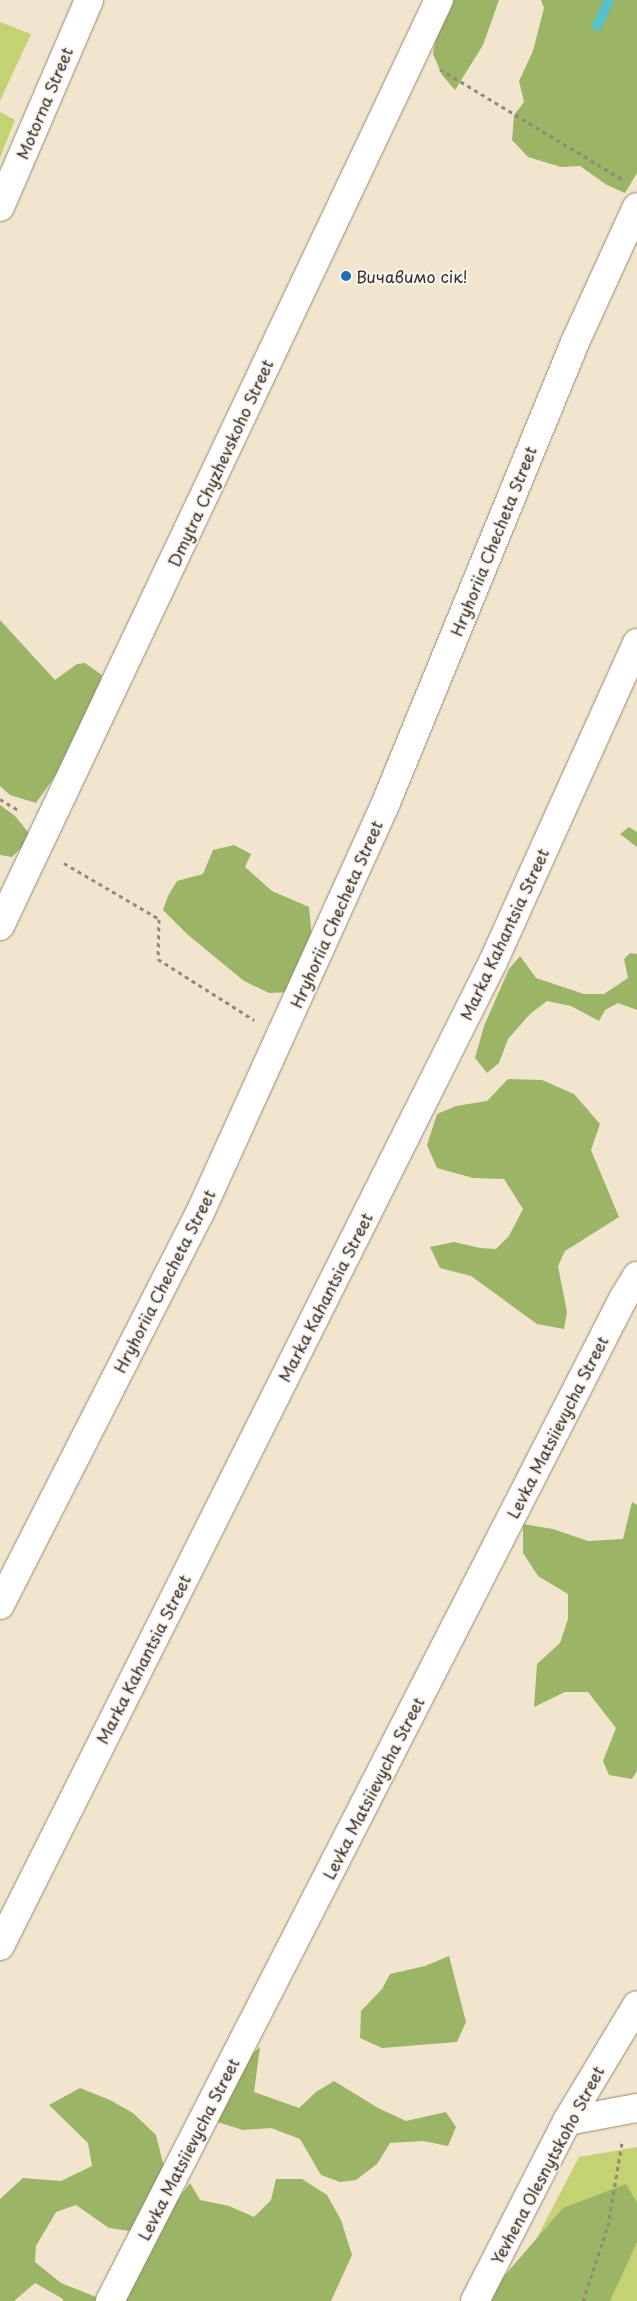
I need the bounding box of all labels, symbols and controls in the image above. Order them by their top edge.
street label: Motorna Street [12,44,76,162]
place label: Вичавимо сік! [356,266,468,286]
marker: Вичавимо сік! [340,270,352,282]
street label: Dmytra Chyzhevskoho Street [163,356,277,570]
street label: Hryhoriia Checheta Street [446,443,540,639]
street label: Hryhoriia Checheta Street [286,817,386,1011]
street label: Marka Kahantsia Street [455,844,553,1024]
street label: Hryhoriia Checheta Street [109,1186,219,1376]
street label: Marka Kahantsia Street [274,1209,376,1385]
street label: Levka Matsiievycha Street [502,1332,612,1522]
street label: Marka Kahantsia Street [92,1571,194,1747]
street label: Levka Matsiievycha Street [318,1693,428,1883]
street label: Levka Matsiievycha Street [133,2054,243,2244]
street label: Yevhena Olesnytskoho Street [487,2063,607,2267]

